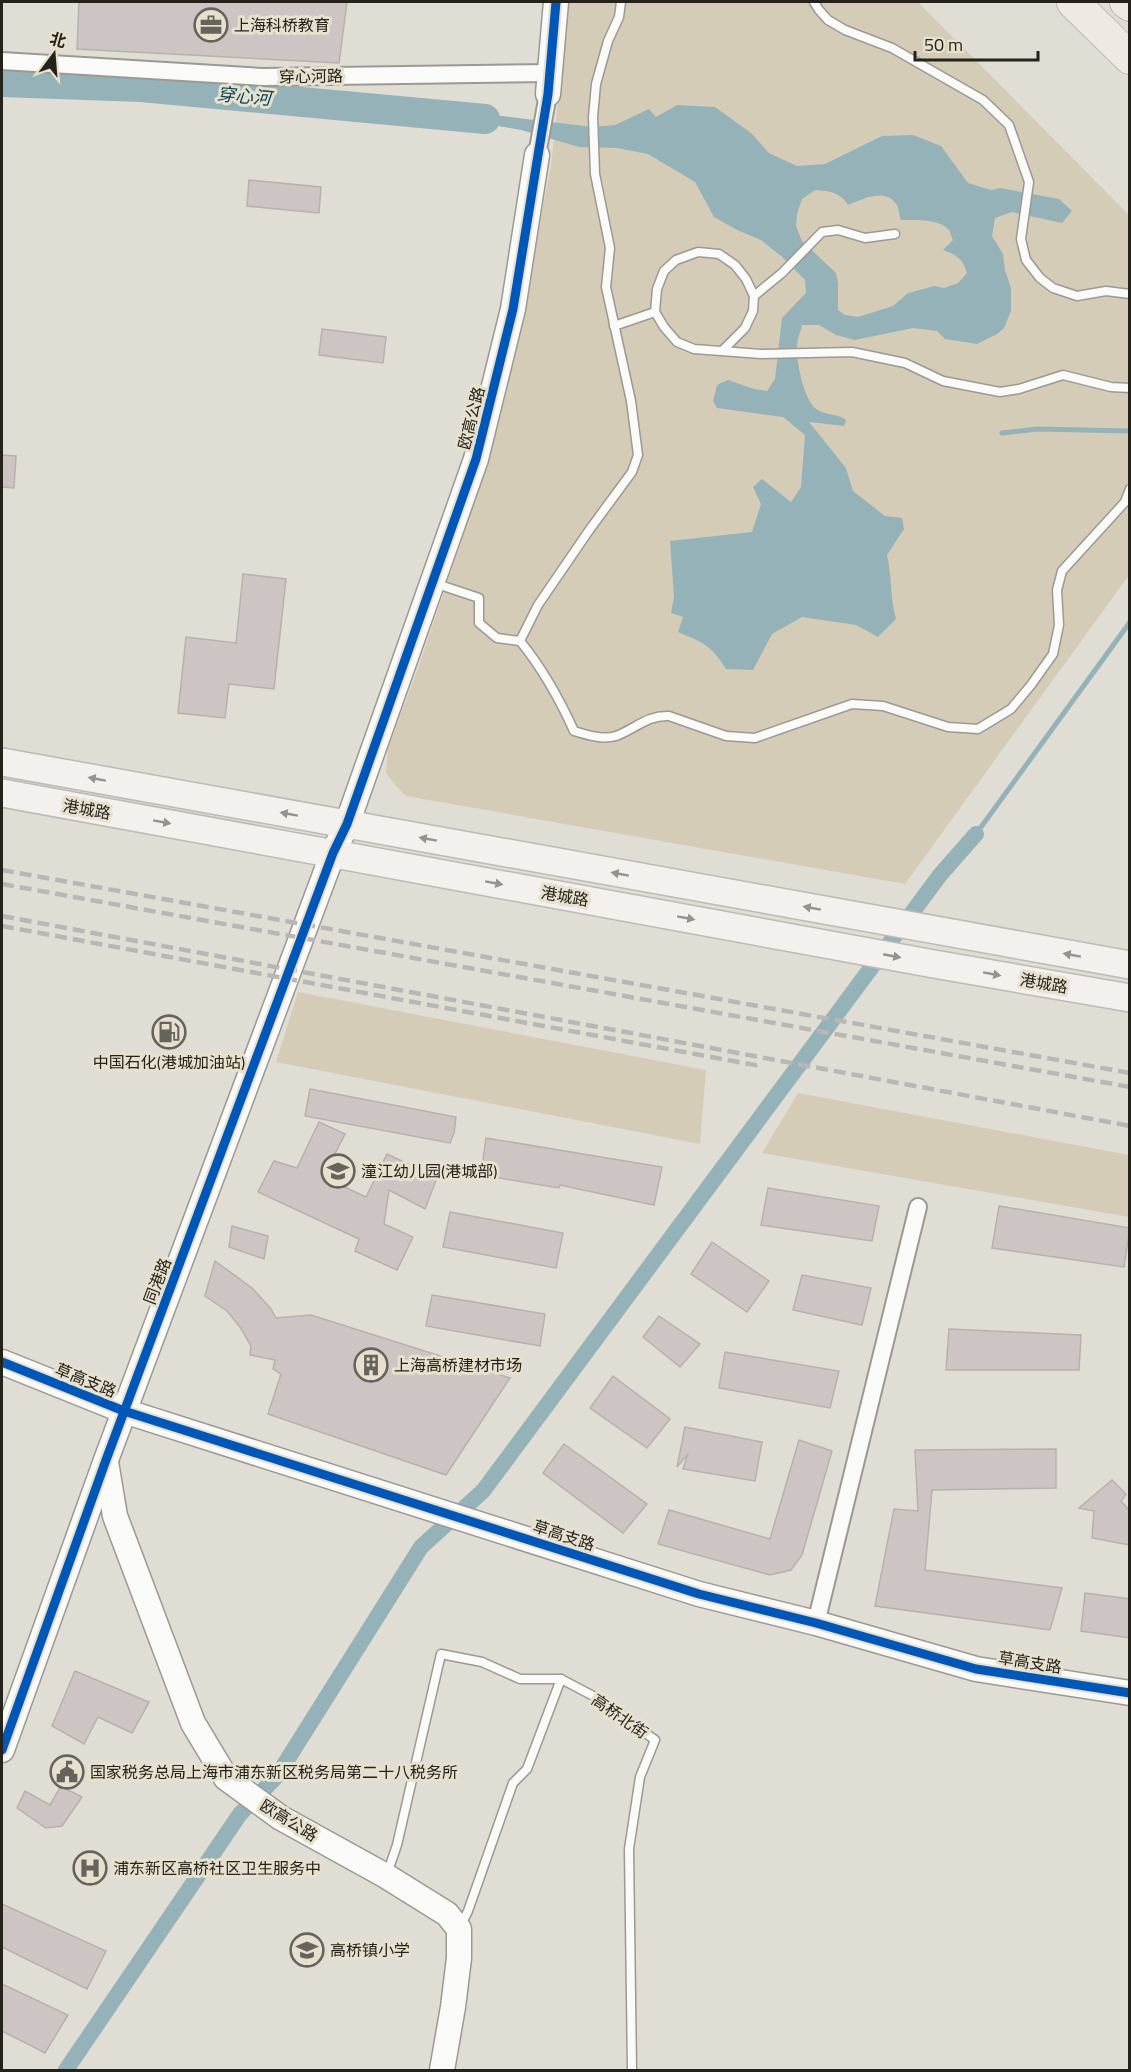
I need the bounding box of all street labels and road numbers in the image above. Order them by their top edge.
street label: 穿心河路 [279,63,343,89]
street label: 欧高公路 [452,384,490,452]
street label: 港城路 [61,793,113,825]
street label: 港城路 [539,880,591,912]
street label: 港城路 [1018,967,1070,999]
street label: 同港路 [137,1254,177,1308]
street label: 草高支路 [52,1357,120,1403]
street label: 草高支路 [530,1514,598,1556]
street label: 草高支路 [997,1645,1063,1679]
street label: 高桥北街 [587,1688,653,1744]
street label: 欧高公路 [255,1793,323,1847]

